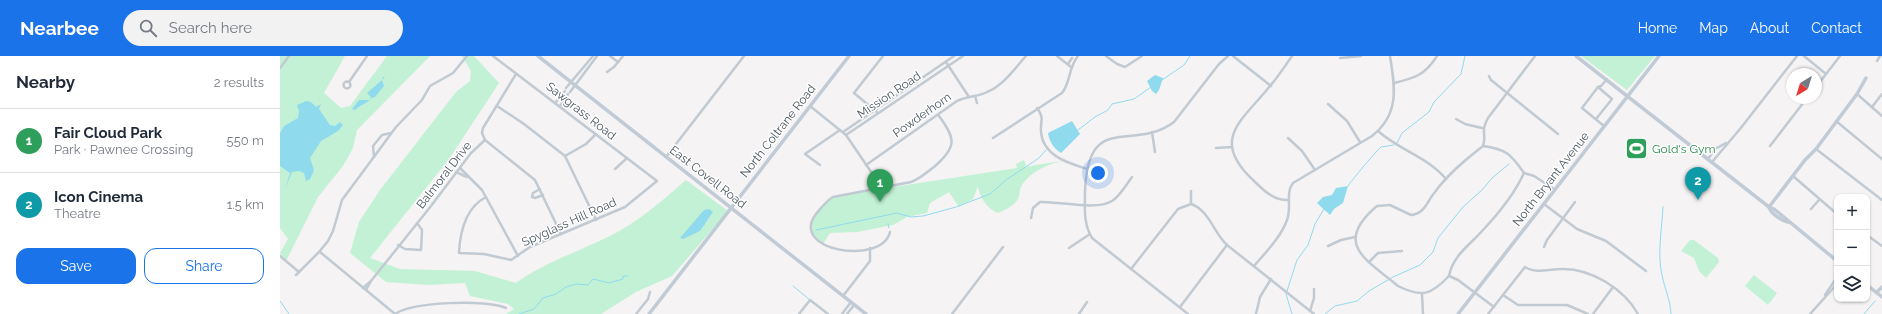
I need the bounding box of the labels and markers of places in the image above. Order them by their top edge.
sports icon: Gold's Gym [1623,136,1649,162]
place label: Gold's Gym [1652,142,1716,156]
pin: 2 [1685,167,1711,200]
pin: 1 [867,169,893,202]

